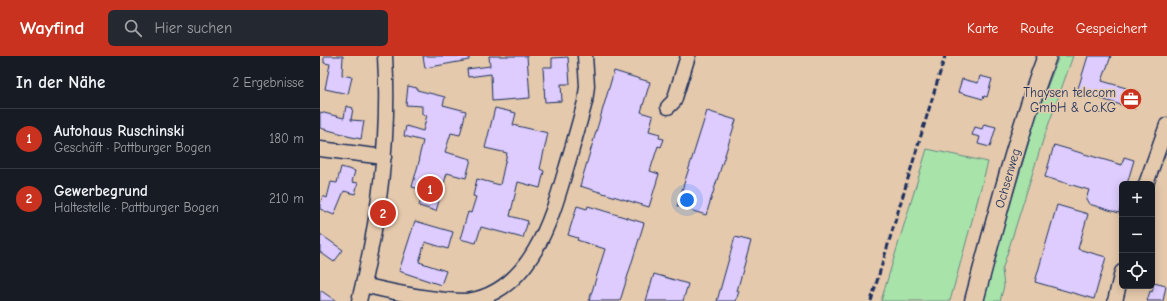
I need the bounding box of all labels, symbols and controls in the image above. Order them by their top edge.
search box [108,10,388,46]
text: Wayfind [20,17,84,39]
icon: search [122,17,144,39]
text: Hier suchen [154,19,232,37]
text: Karte [967,20,998,37]
text: Route [1020,20,1054,37]
text: Gespeichert [1076,20,1147,37]
text: In der Nähe [16,73,105,92]
text: 2 Ergebnisse [232,75,304,90]
place label: Thaysen telecom GmbH & Co.KG [1023,85,1116,115]
office icon: Thaysen telecom GmbH & Co.KG [1118,86,1144,112]
text: Autohaus Ruschinski [54,122,184,140]
text: 1 [26,131,32,146]
text: 180 m [269,131,304,146]
text: Geschäft · Pattburger Bogen [54,140,211,155]
street label: Ochsenweg [992,146,1023,210]
pin: 1 [417,174,443,204]
map controls [1119,181,1155,289]
button: + [1119,181,1155,217]
text: Gewerbegrund [54,182,148,200]
your location [677,190,697,210]
text: 2 [26,191,32,206]
text: 210 m [269,191,304,206]
pin: 2 [370,198,396,228]
text: Haltestelle · Pattburger Bogen [54,200,219,215]
button: − [1119,217,1155,253]
button: locate [1119,253,1155,289]

